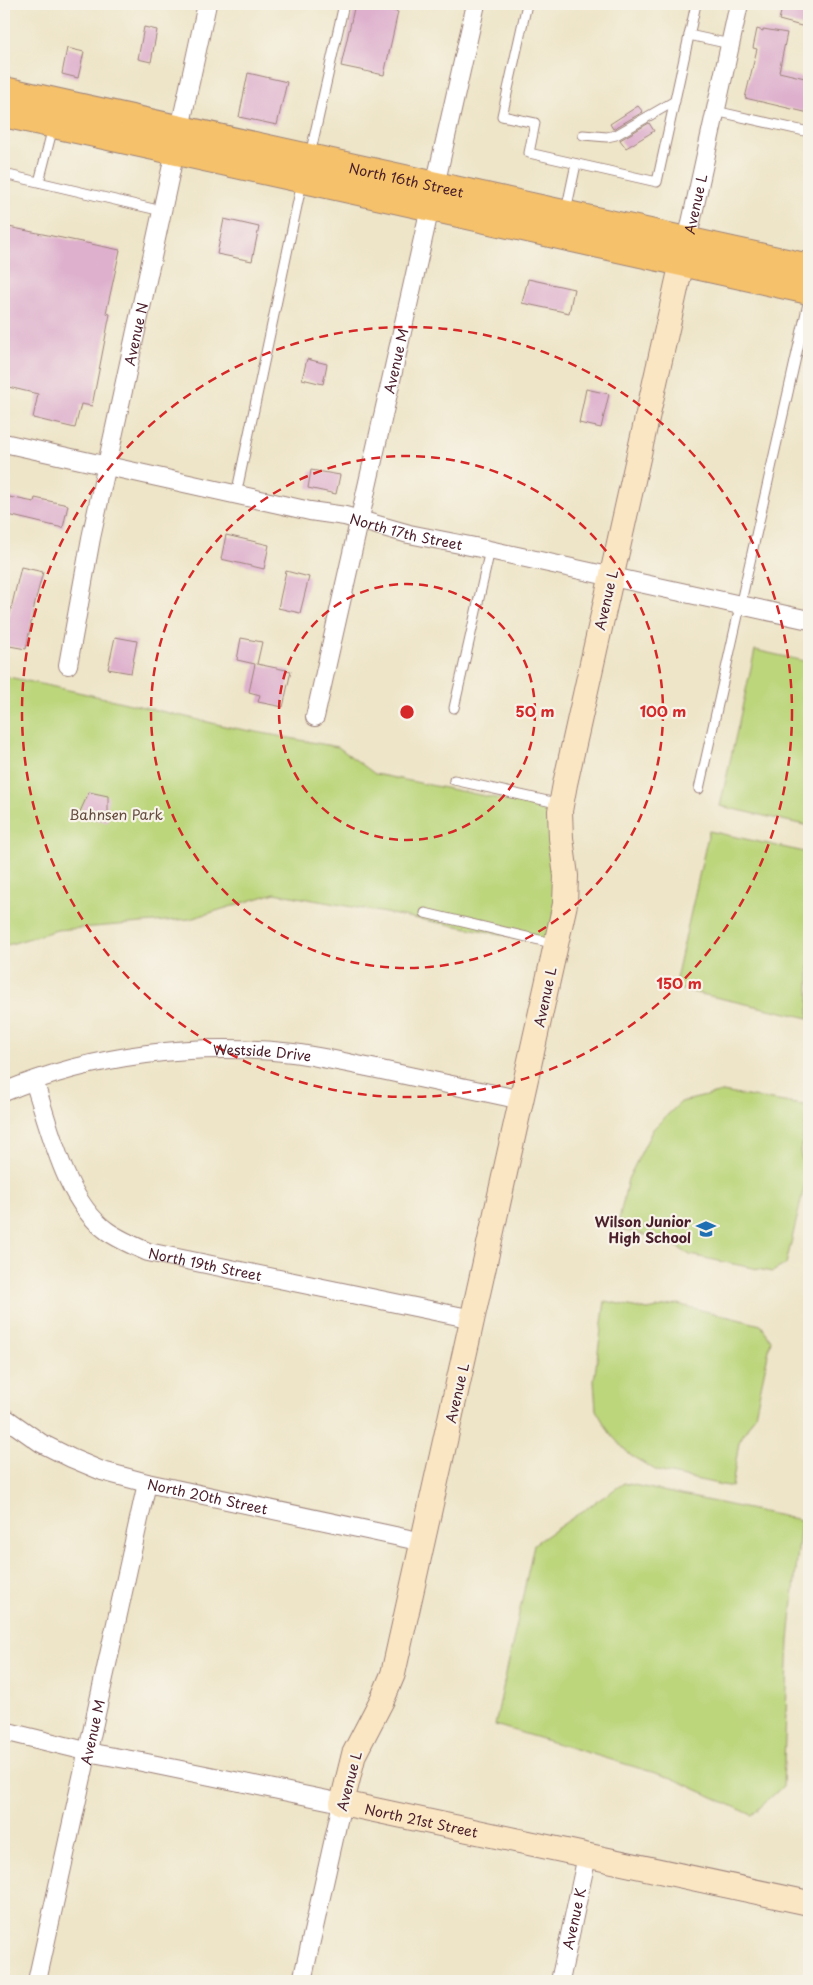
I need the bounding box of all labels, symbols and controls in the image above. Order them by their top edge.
street label: North 16th Street [347,157,466,202]
street label: Avenue L [678,172,712,236]
street label: Avenue N [118,300,152,367]
street label: Avenue M [378,326,413,396]
street label: North 17th Street [348,507,465,555]
street label: Avenue L [589,568,623,632]
text: 50 m [516,699,554,722]
text: 100 m [640,699,686,722]
centre of rings [398,703,416,721]
park label: Bahnsen Park [69,804,163,825]
street label: Avenue L [528,965,562,1029]
text: 150 m [656,971,702,994]
street label: Westside Drive [213,1039,313,1066]
place label: Wilson Junior High School [595,1211,692,1248]
school or university icon: Wilson Junior High School [695,1218,717,1240]
street label: North 19th Street [147,1242,264,1286]
street label: Avenue L [440,1361,474,1425]
street label: North 20th Street [146,1473,270,1519]
street label: Avenue M [75,1697,109,1767]
street label: Avenue L [331,1749,367,1813]
street label: North 21st Street [363,1798,480,1842]
street label: Avenue K [557,1885,590,1951]

